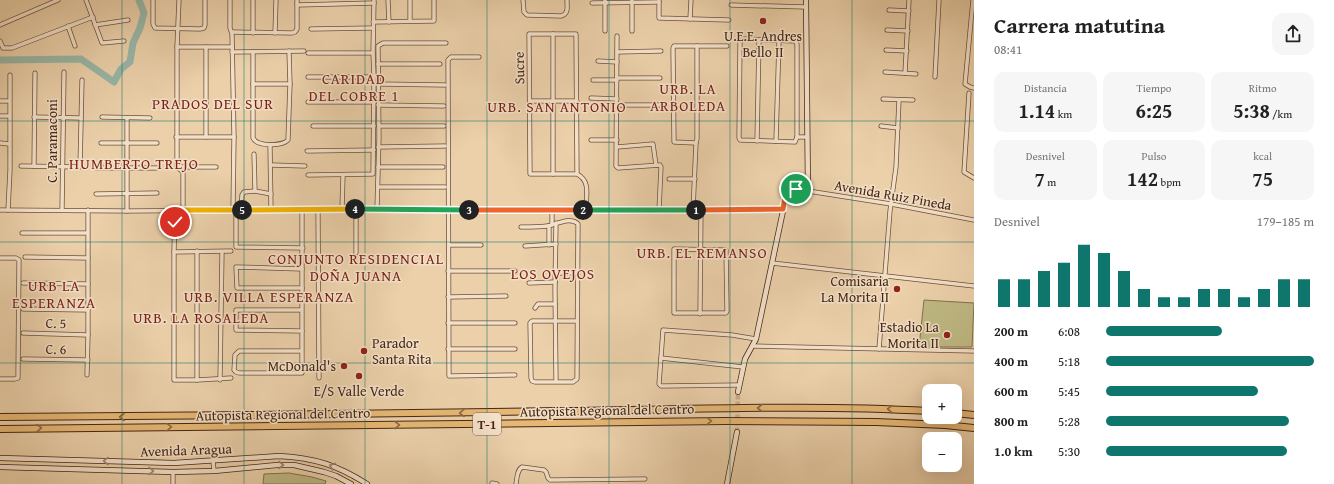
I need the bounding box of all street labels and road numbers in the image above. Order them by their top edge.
street label: Sucre [509,51,529,85]
street label: C. Paramaconi [42,99,62,183]
street label: Avenida Ruiz Pineda [833,175,954,215]
street label: C. 5 [45,313,67,333]
street label: C. 6 [45,339,67,359]
street label: Autopista Regional del Centro [519,398,695,422]
street label: Autopista Regional del Centro [195,402,371,426]
road number: T-1 [473,413,501,435]
street label: Avenida Aragua [140,438,233,462]

